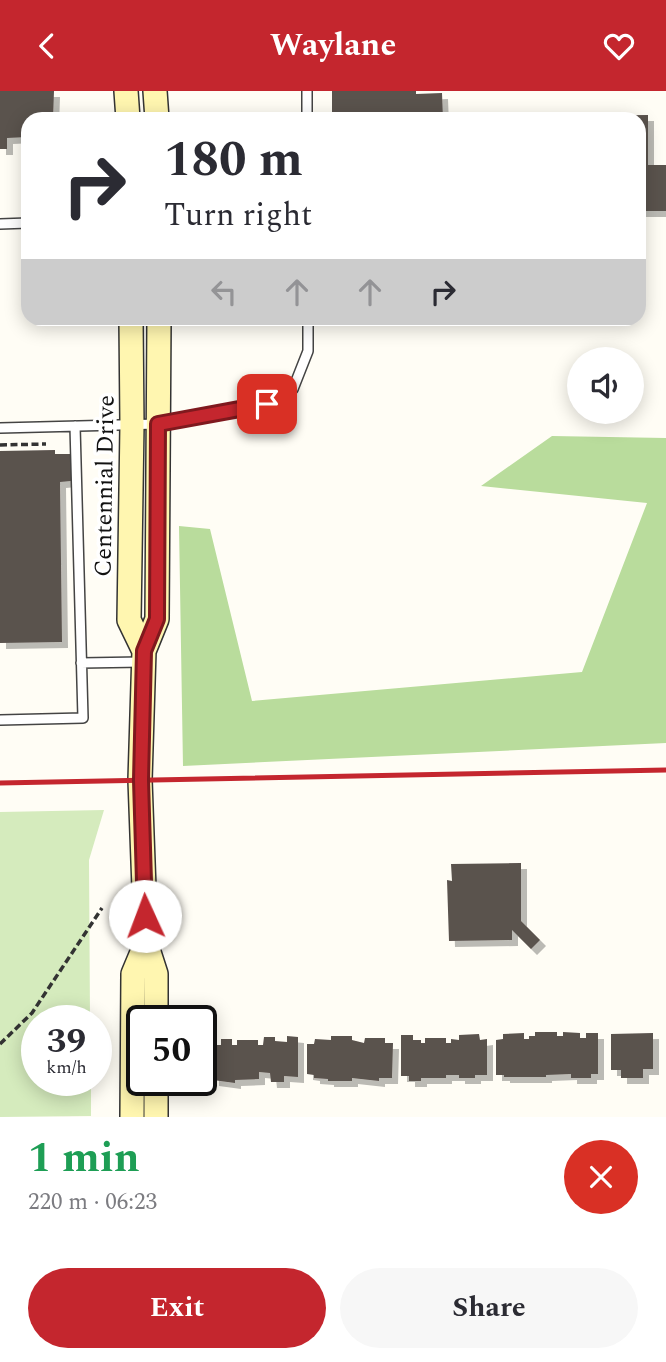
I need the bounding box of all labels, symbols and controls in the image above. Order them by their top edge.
text: Waylane [270,21,396,70]
icon: back [28,27,66,65]
icon: heart [600,27,638,65]
text: 180 m [164,123,303,198]
icon: right [49,140,140,231]
text: Turn right [164,191,312,240]
icon: left [205,273,243,311]
icon: ahead [278,273,316,311]
icon: ahead [351,273,389,311]
icon: right [424,273,462,311]
map controls [567,347,644,424]
button: sound [567,347,644,424]
pin [237,374,297,434]
icon: arrive [248,385,286,423]
street label: Centennial Drive [85,395,125,577]
position arrow [108,879,182,953]
speed limit sign: 50 [126,1005,217,1096]
text: 39 [47,1015,86,1068]
text: km/h [46,1054,87,1081]
text: 1 min [28,1127,140,1190]
button: close [564,1140,638,1214]
text: 220 m · 06:23 [28,1185,157,1220]
button: Exit [28,1268,326,1348]
button: Share [340,1268,638,1348]

